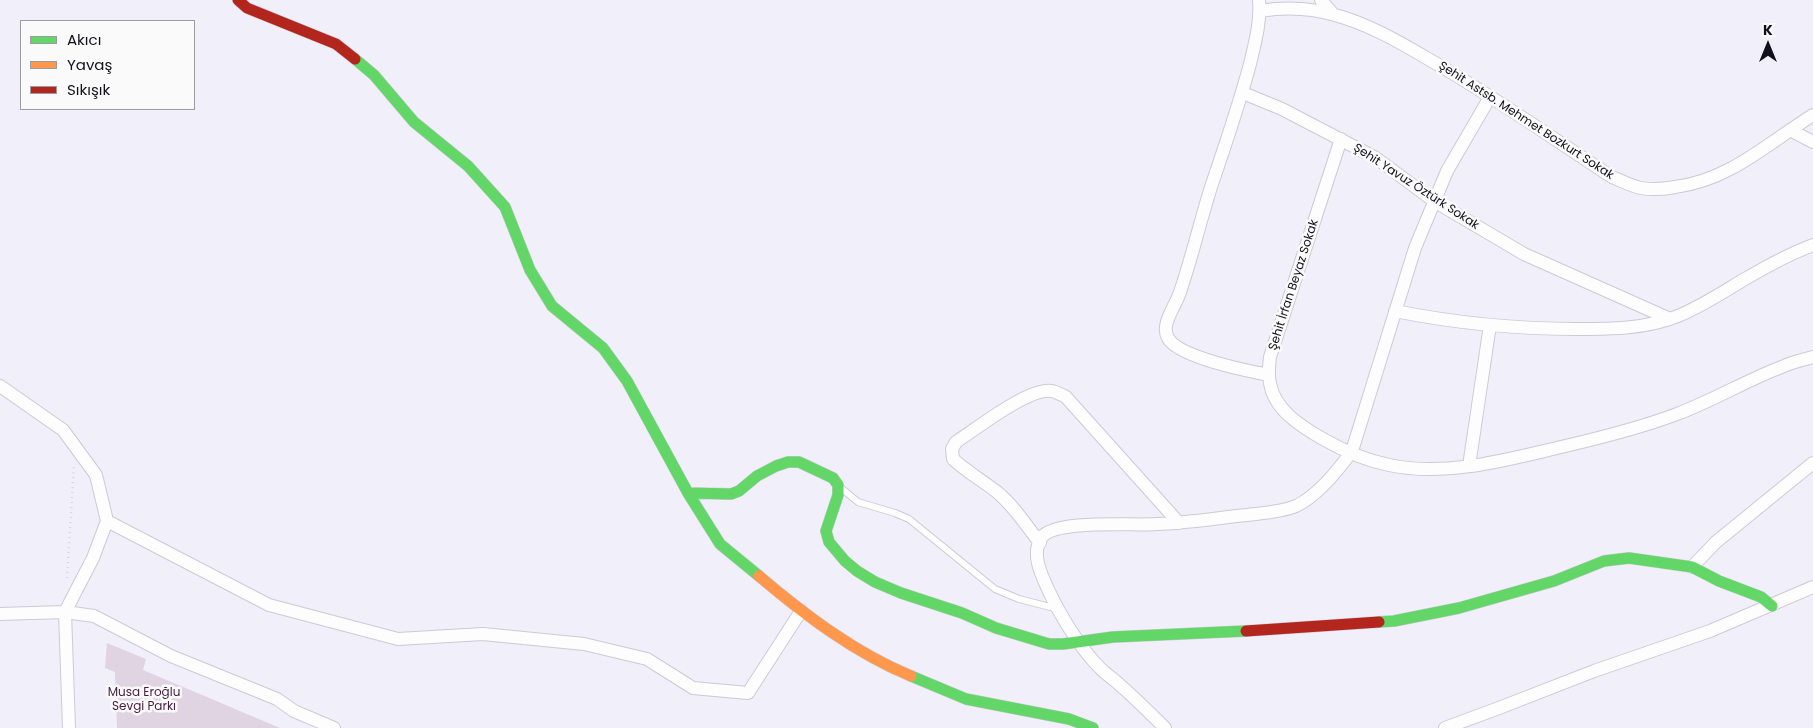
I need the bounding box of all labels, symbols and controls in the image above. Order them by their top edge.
legend [20,20,195,110]
north arrow [1743,20,1793,70]
text: K [1763,20,1773,40]
text: Akıcı [67,29,101,50]
text: Yavaş [67,54,112,75]
street label: Şehit Astsb. Mehmet Bozkurt Sokak [1436,59,1616,183]
text: Sıkışık [67,79,110,100]
street label: Şehit Yavuz Öztürk Sokak [1350,141,1482,233]
street label: Şehit İrfan Beyaz Sokak [1266,218,1322,352]
park label: Musa Eroğlu Sevgi Parkı [108,686,180,714]

